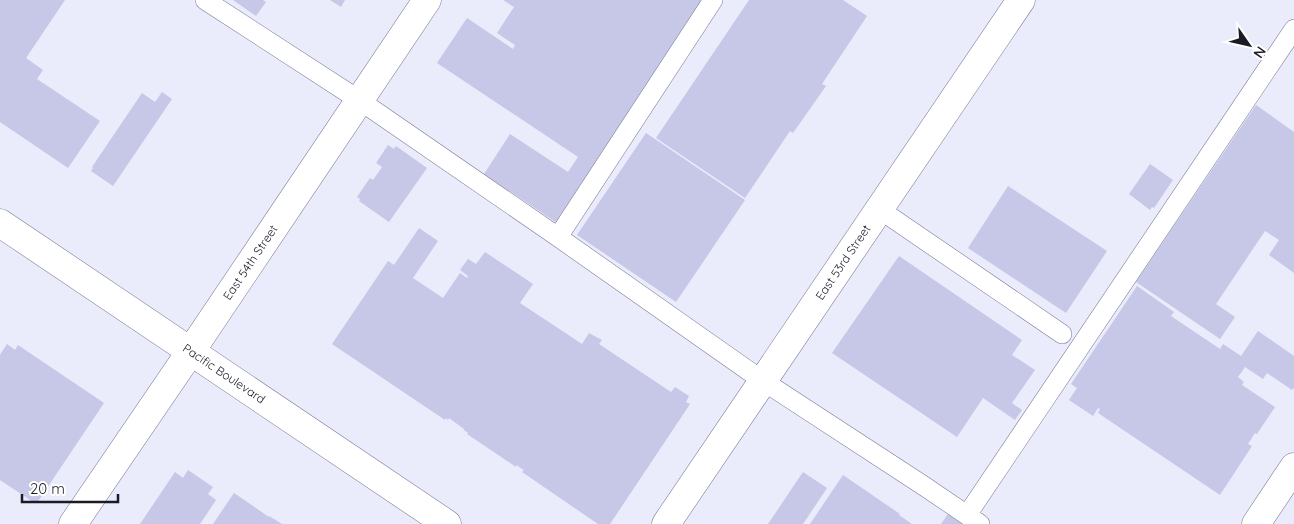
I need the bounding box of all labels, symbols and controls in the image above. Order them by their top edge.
north arrow [1224,20,1274,70]
text: N [1249,43,1270,62]
street label: East 54th Street [220,222,281,303]
street label: East 53rd Street [812,222,874,303]
street label: Pacific Boulevard [180,340,268,406]
scale bar [22,472,119,504]
text: 20 m [30,479,65,498]

